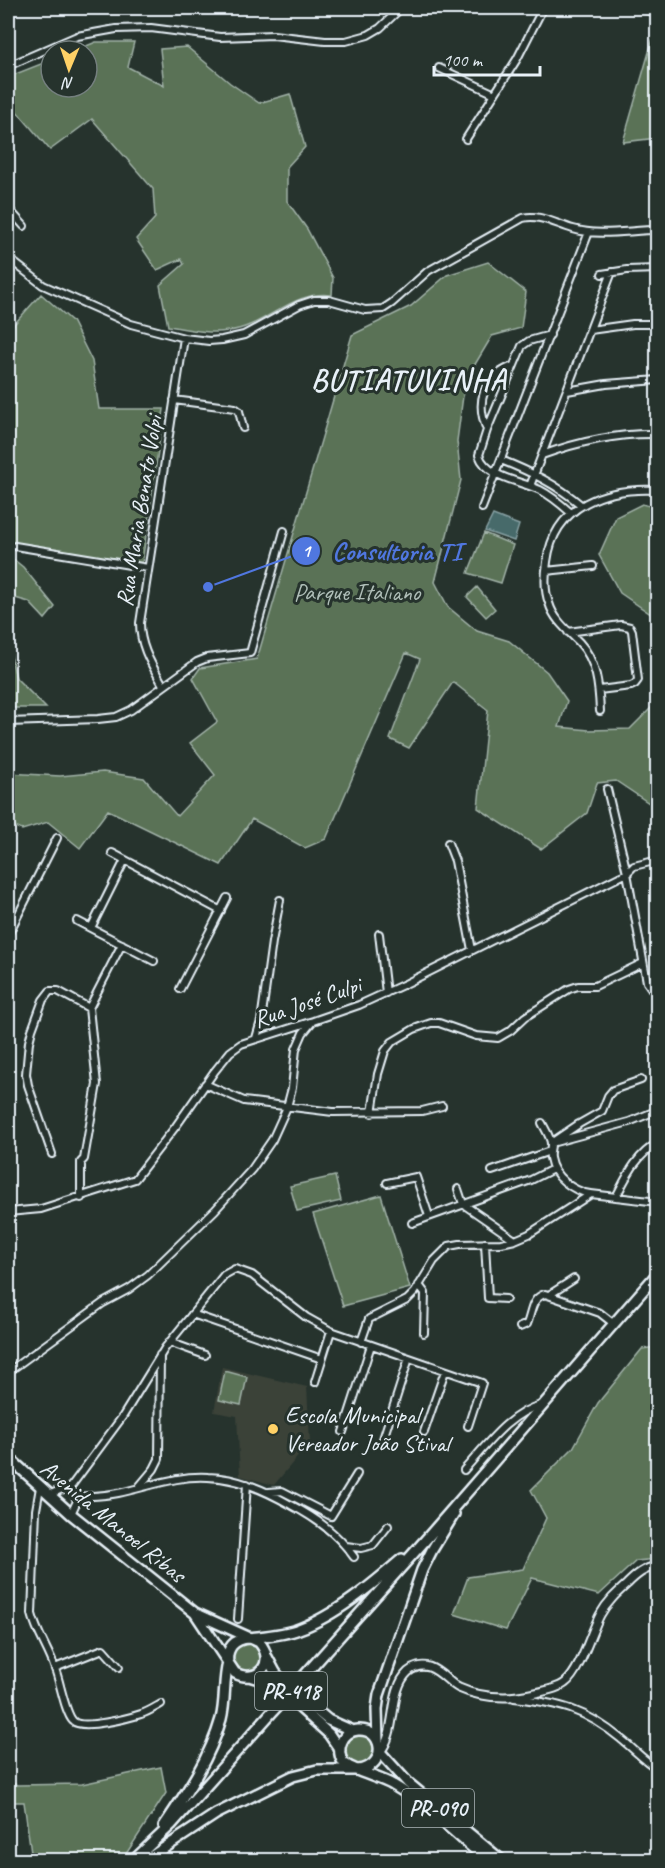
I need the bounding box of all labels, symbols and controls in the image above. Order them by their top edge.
north arrow [39,39,99,99]
scale bar [434,39,540,77]
text: 100 m [443,49,484,71]
text: N [60,73,74,93]
district label: BUTIATUVINHA [311,361,508,399]
street label: Rua Maria Benato Volpi [109,411,169,609]
callout: Consultoria TI [291,529,474,573]
text: Consultoria TI [332,535,468,568]
text: 1 [302,540,312,562]
park label: Parque Italiano [294,577,422,607]
street label: Rua José Culpi [249,969,367,1034]
place label: Escola Municipal Vereador João Stival [285,1400,453,1458]
marker: Escola Municipal Vereador João Stival [266,1422,280,1436]
street label: Avenida Manoel Ribas [34,1453,194,1591]
road number: PR-418 [255,1672,327,1710]
road number: PR-090 [402,1789,474,1827]

